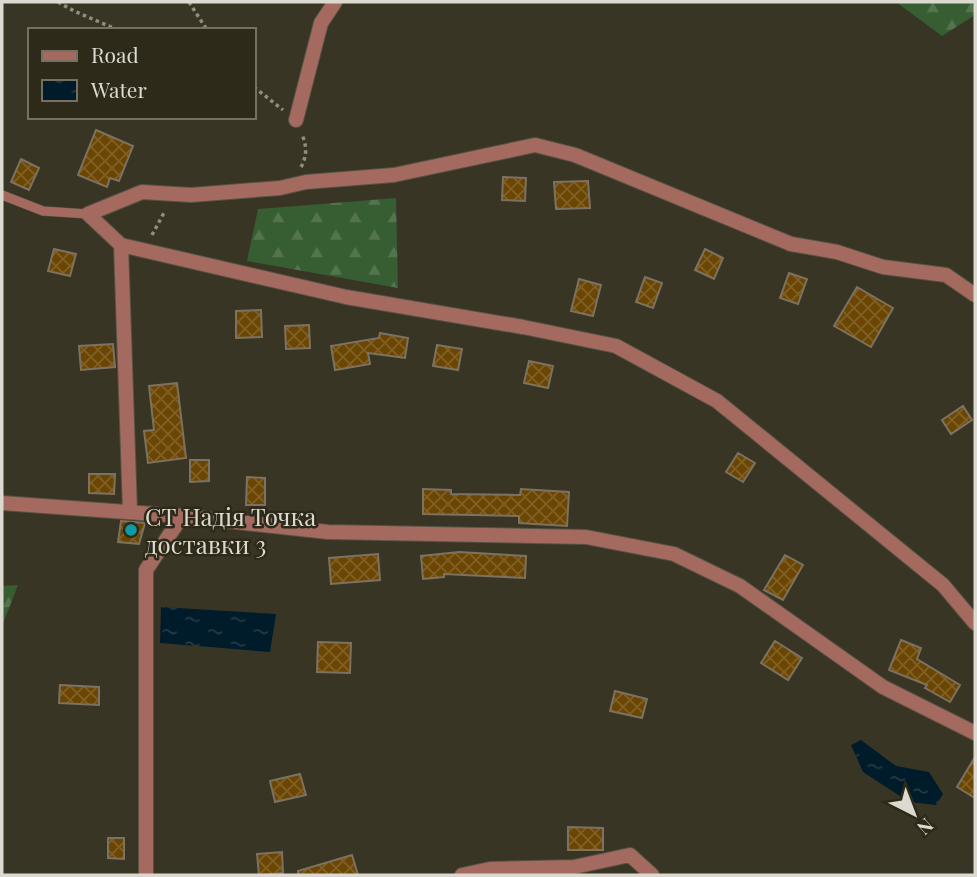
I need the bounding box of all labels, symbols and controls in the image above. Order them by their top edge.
legend [28,28,256,119]
text: Road [91,40,139,68]
text: Water [90,75,147,103]
place label: СТ Надія Точка доставки 3 [145,500,316,560]
marker: СТ Надія Точка доставки 3 [123,522,139,538]
north arrow [879,779,949,849]
text: N [912,813,940,842]

